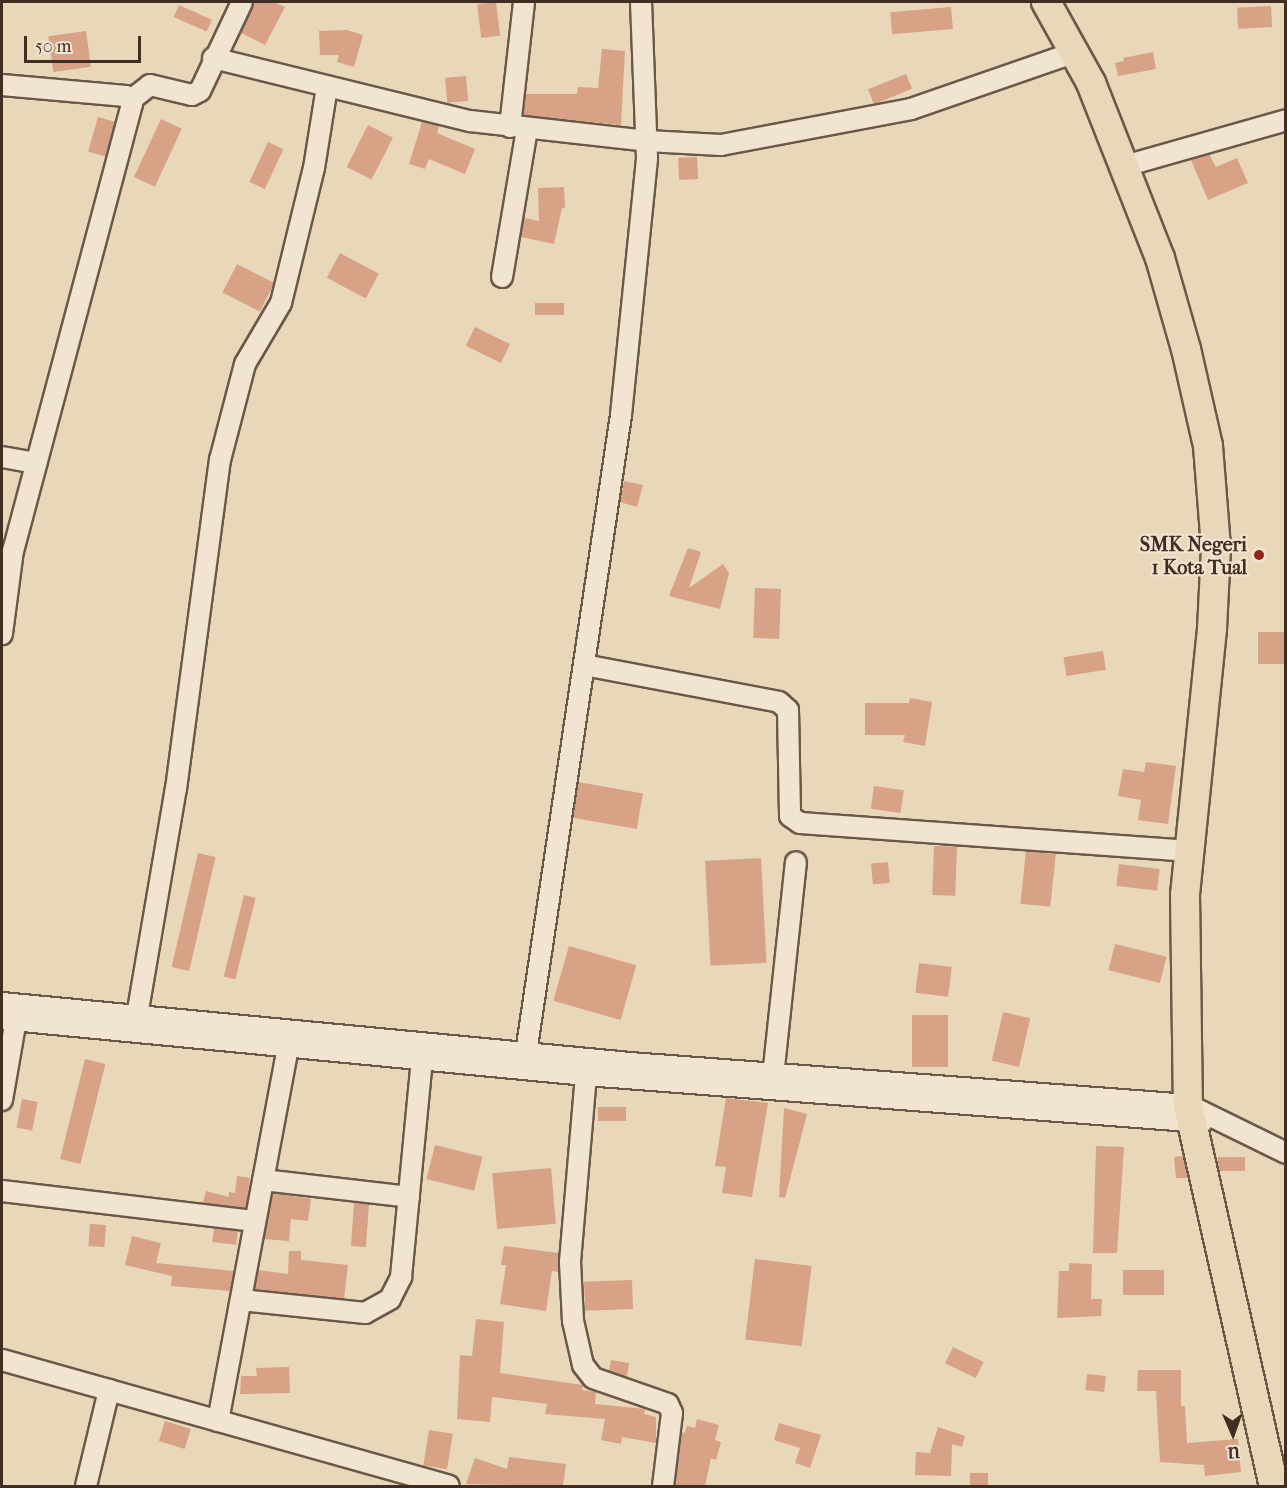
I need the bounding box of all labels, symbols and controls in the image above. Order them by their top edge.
scale bar [27,24,144,62]
text: 50 m [35,36,71,57]
place label: SMK Negeri 1 Kota Tual [1140,532,1247,579]
marker: SMK Negeri 1 Kota Tual [1252,548,1266,562]
north arrow [1203,1404,1263,1464]
text: U [1227,1443,1240,1462]

